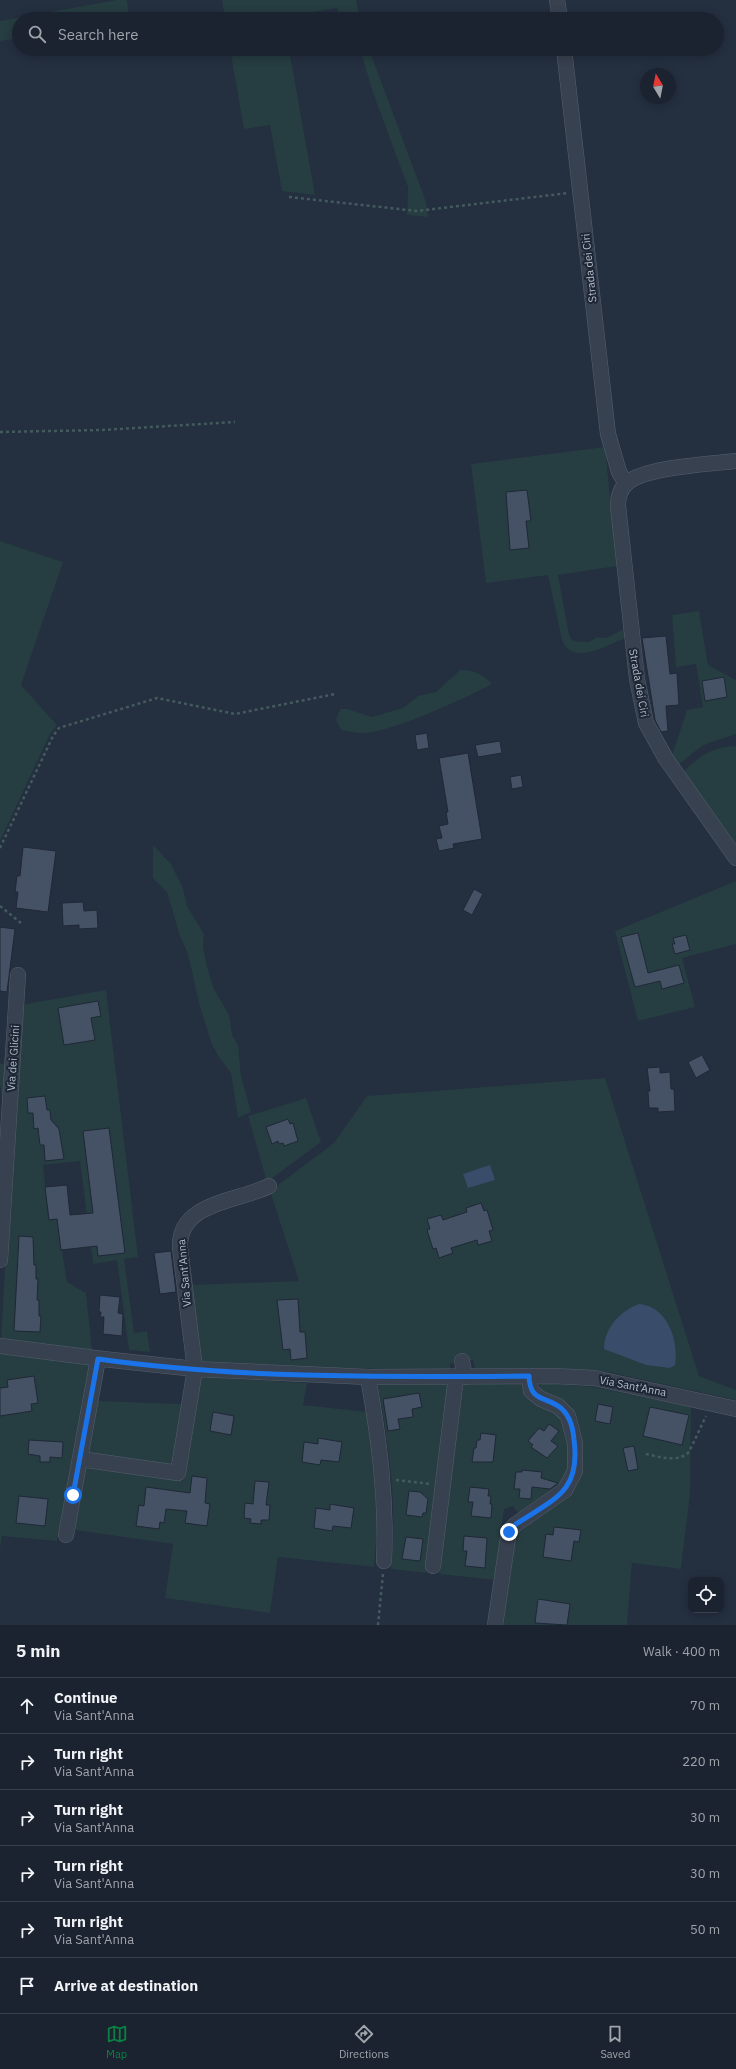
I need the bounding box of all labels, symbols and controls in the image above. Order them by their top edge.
search box [12,12,724,56]
icon: search [26,23,48,45]
text: Search here [58,25,138,44]
north arrow [640,68,676,104]
street label: Strada dei Ciri [578,233,600,303]
street label: Strada dei Ciri [626,648,652,718]
street label: Via dei Glicini [4,1024,22,1092]
street label: Via Sant'Anna [174,1238,194,1307]
street label: Via Sant'Anna [598,1373,668,1399]
route start [64,1486,82,1504]
route end [500,1523,518,1541]
map controls [688,1577,724,1613]
button: locate [688,1577,724,1613]
text: 5 min [16,1640,60,1662]
text: Walk · 400 m [643,1643,720,1660]
text: Continue [54,1688,118,1707]
icon: ahead [16,1695,38,1717]
text: 70 m [690,1697,720,1714]
text: Via Sant'Anna [54,1707,134,1724]
text: Turn right [54,1744,123,1763]
icon: right [16,1751,38,1773]
text: 220 m [682,1753,720,1770]
text: Via Sant'Anna [54,1763,134,1780]
text: Turn right [54,1800,123,1819]
icon: right [16,1807,38,1829]
text: 30 m [690,1809,720,1826]
text: Via Sant'Anna [54,1819,134,1836]
text: Turn right [54,1856,123,1875]
icon: right [16,1863,38,1885]
text: 30 m [690,1865,720,1882]
text: Via Sant'Anna [54,1875,134,1892]
text: Turn right [54,1912,123,1931]
icon: right [16,1919,38,1941]
text: 50 m [690,1921,720,1938]
text: Via Sant'Anna [54,1931,134,1948]
icon: arrive [16,1975,38,1997]
text: Arrive at destination [54,1976,198,1995]
tab: Map [106,2023,128,2061]
tab: Directions [339,2023,389,2061]
tab: Saved [600,2023,630,2061]

